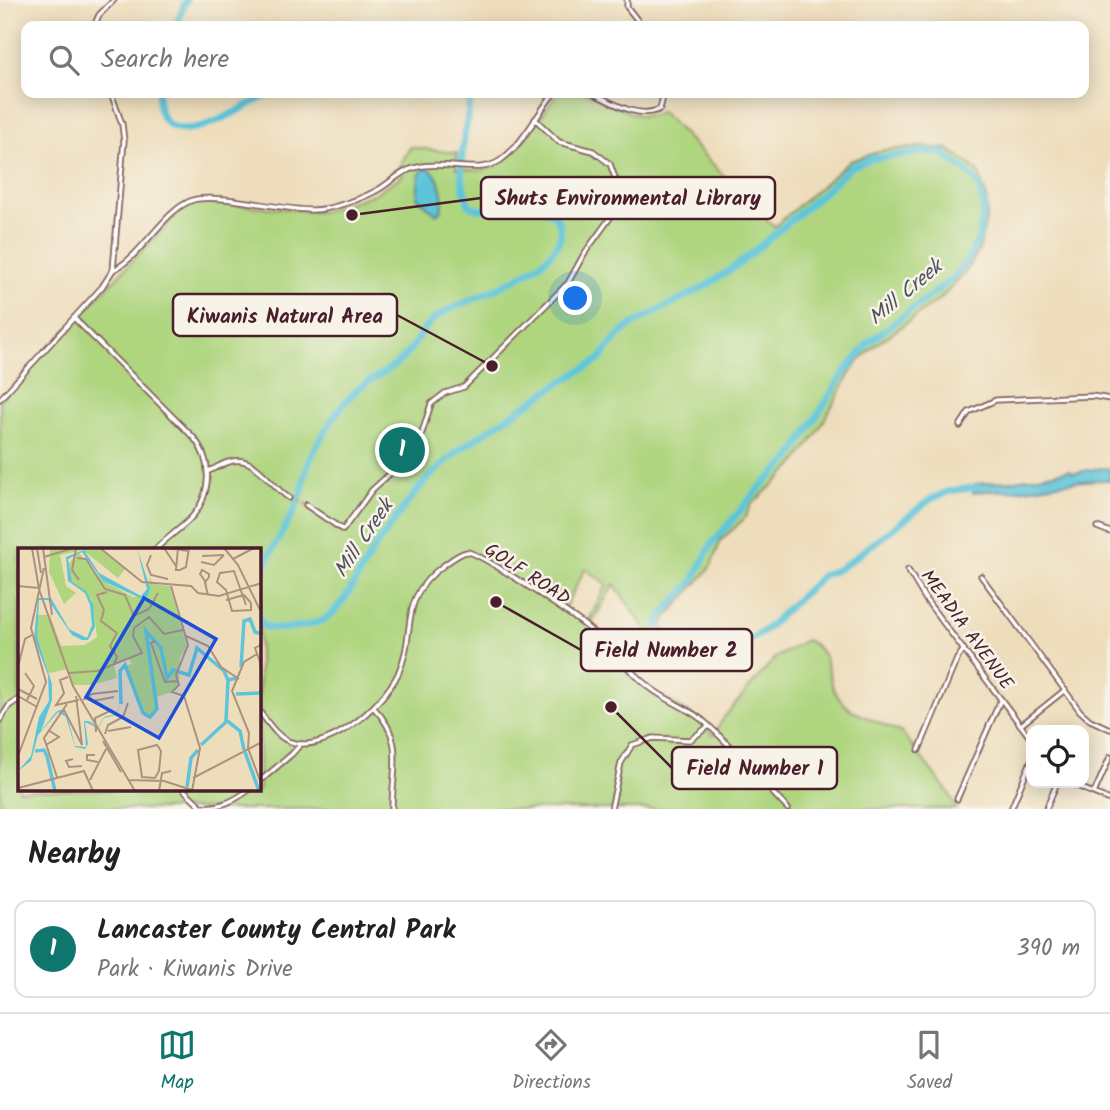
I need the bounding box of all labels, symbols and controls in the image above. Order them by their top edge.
search box [21,21,1089,98]
text: Search here [101,39,229,81]
icon: search [45,41,83,79]
callout: Shuts Environmental Library [481,177,775,219]
text: Shuts Environmental Library [495,183,761,216]
water label: Mill Creek [861,250,953,334]
your location [558,281,592,315]
callout: Kiwanis Natural Area [173,294,397,336]
text: Kiwanis Natural Area [187,301,383,334]
pin: 1 [379,424,425,476]
water label: Mill Creek [326,490,404,585]
street label: GOLF ROAD [478,535,576,614]
inset map [18,548,261,792]
street label: MEADIA AVENUE [912,563,1021,698]
callout: Field Number 2 [581,629,752,671]
text: Field Number 2 [595,635,737,668]
map controls [1026,725,1089,788]
button: locate [1026,725,1089,788]
callout: Field Number 1 [672,747,837,789]
text: Field Number 1 [687,753,824,786]
text: Nearby [28,831,120,879]
text: Lancaster County Central Park [97,910,455,952]
text: 1 [50,931,56,967]
text: 390 m [1017,931,1080,967]
text: Park · Kiwanis Drive [97,952,293,988]
tab: Map [158,1026,196,1098]
tab: Directions [512,1026,591,1098]
tab: Saved [907,1026,952,1098]

